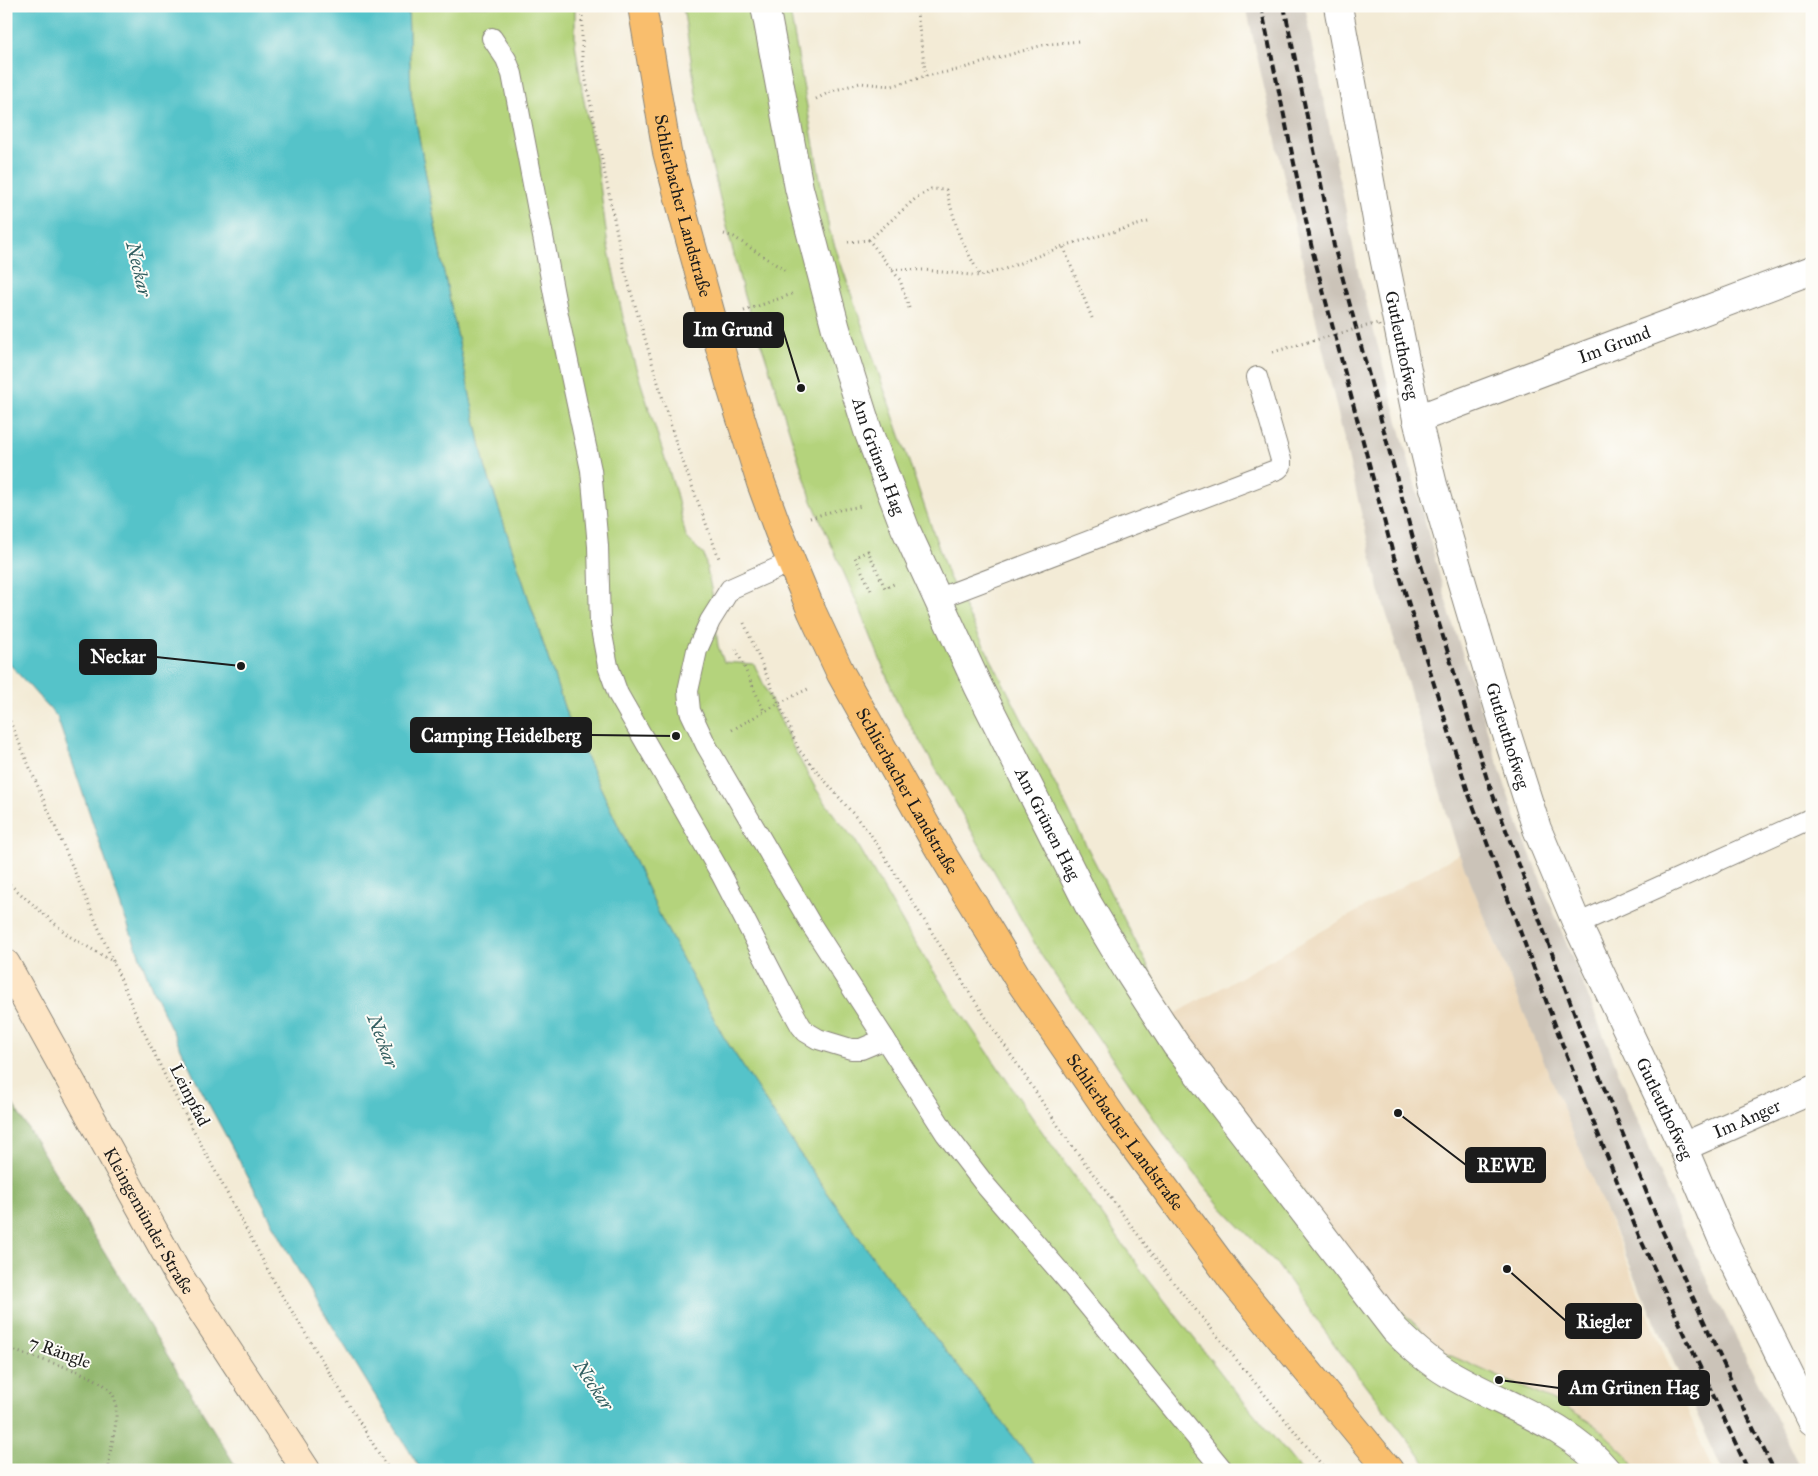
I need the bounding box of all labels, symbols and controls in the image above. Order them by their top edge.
street label: Schlierbacher Landstraße [650,113,717,300]
water label: Neckar [121,238,157,300]
street label: Gutleuthofweg [1380,289,1424,402]
callout: Im Grund [684,313,783,347]
text: Im Grund [693,318,773,341]
street label: Im Grund [1575,321,1653,368]
street label: Am Grünen Hag [847,394,910,519]
callout: Neckar [80,640,156,674]
text: Neckar [90,645,147,668]
street label: Gutleuthofweg [1481,680,1535,792]
street label: Schlierbacher Landstraße [851,704,963,878]
callout: Camping Heidelberg [411,718,591,752]
text: Camping Heidelberg [421,724,582,748]
street label: Am Grünen Hag [1009,763,1085,885]
water label: Neckar [362,1010,404,1072]
street label: Schlierbacher Landstraße [1062,1049,1189,1215]
street label: Gutleuthofweg [1631,1054,1698,1164]
street label: Leinpfad [165,1060,215,1130]
street label: Im Anger [1710,1094,1784,1143]
street label: Kleingemünder Straße [99,1144,199,1299]
callout: REWE [1466,1148,1545,1182]
text: REWE [1477,1154,1536,1177]
callout: Riegler [1566,1304,1641,1338]
text: Riegler [1576,1310,1633,1334]
street label: 7 Rängle [26,1331,94,1374]
water label: Neckar [568,1355,620,1415]
callout: Am Grünen Hag [1559,1371,1709,1405]
text: Am Grünen Hag [1567,1376,1700,1400]

